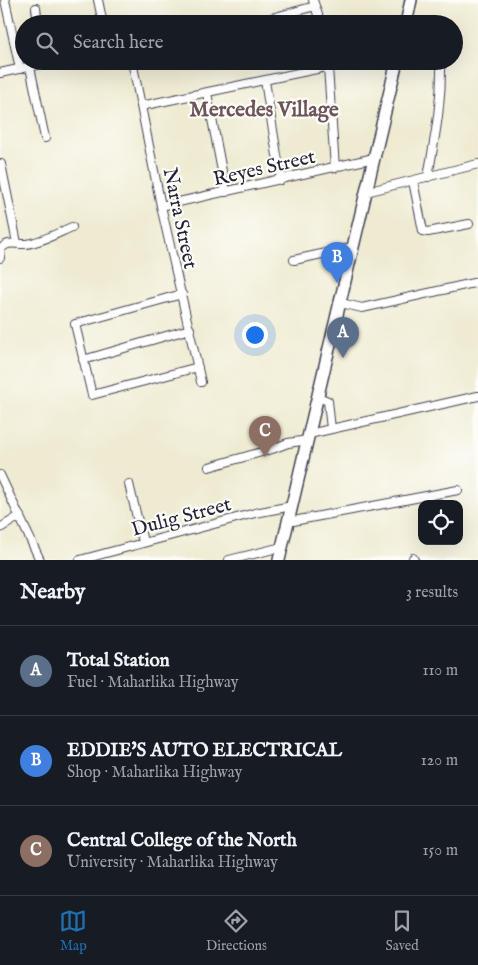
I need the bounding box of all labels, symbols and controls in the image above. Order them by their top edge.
search box [15,15,463,70]
icon: search [33,29,61,57]
text: Search here [73,31,164,55]
district label: Mercedes Village [189,97,339,124]
street label: Reyes Street [211,145,318,192]
street label: Narra Street [157,165,202,271]
pin: B [321,242,353,283]
pin: A [327,317,359,358]
your location [242,322,268,348]
pin: C [249,416,281,457]
street label: Dulig Street [129,492,234,543]
map controls [418,500,463,545]
button: locate [418,500,463,545]
text: Nearby [20,579,85,606]
text: 3 results [406,583,458,603]
text: Total Station [67,649,170,673]
text: A [31,661,41,681]
text: 110 m [422,661,458,681]
text: Fuel · Maharlika Highway [67,673,239,693]
text: EDDIE'S AUTO ELECTRICAL [67,739,342,763]
text: B [31,751,41,771]
text: 120 m [421,751,458,771]
text: Shop · Maharlika Highway [67,763,242,783]
text: Central College of the North [67,829,297,853]
text: C [30,841,42,861]
text: 150 m [423,841,458,861]
text: University · Maharlika Highway [67,853,278,873]
tab: Map [59,907,87,955]
tab: Directions [206,907,267,955]
tab: Saved [386,907,419,955]

